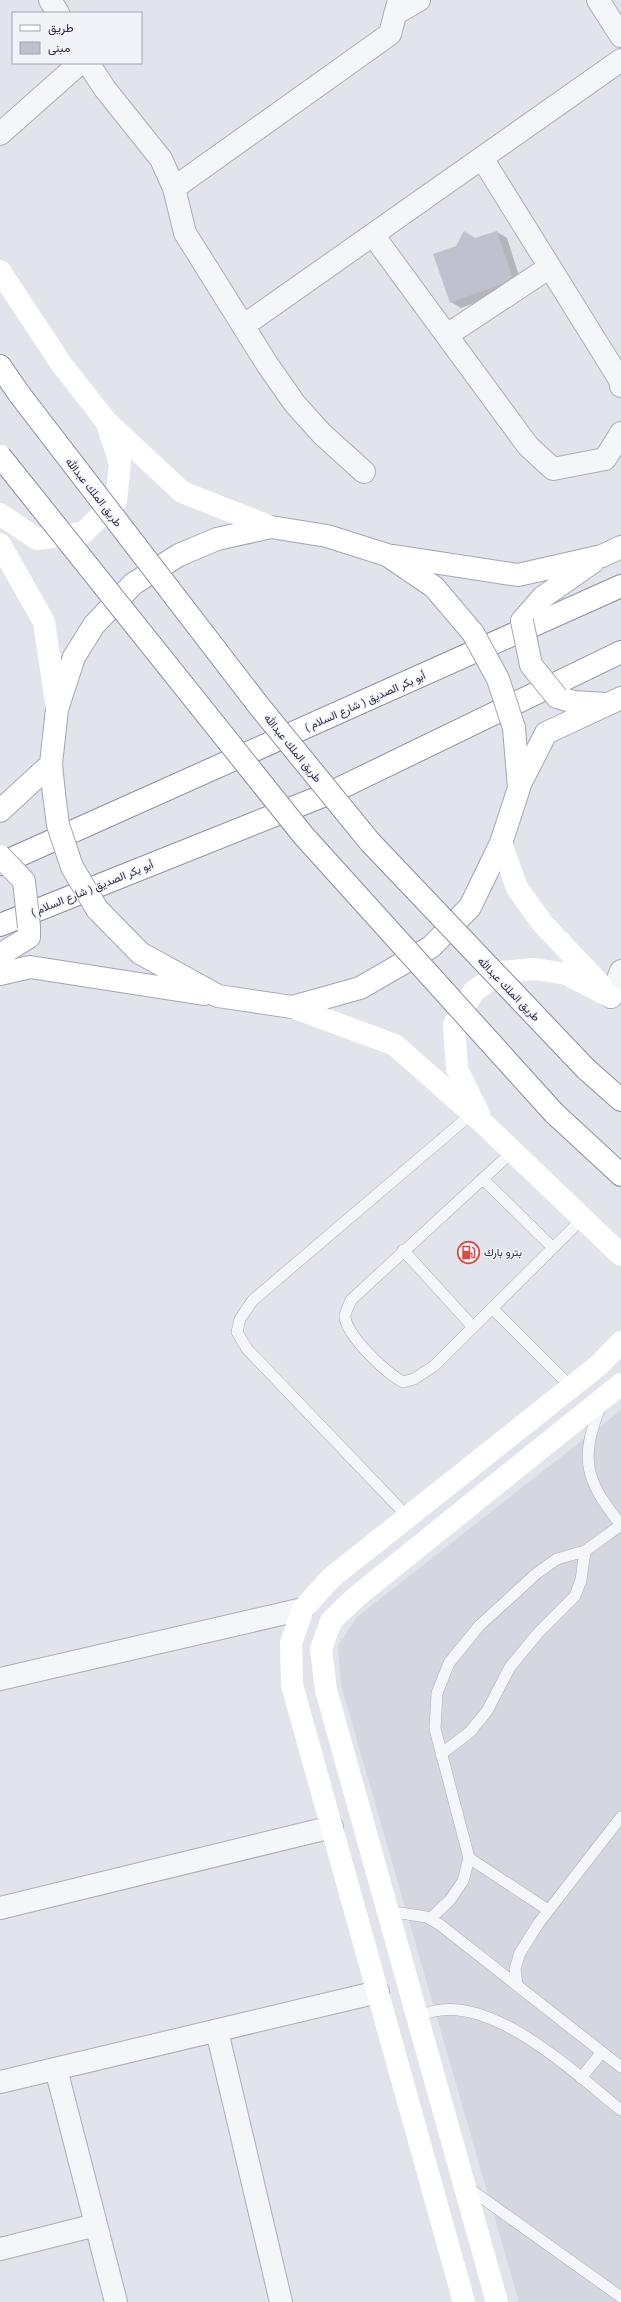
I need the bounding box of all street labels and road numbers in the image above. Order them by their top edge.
street label: طريق الملك عبدالله [63,455,125,529]
street label: ( شارع السلام ) أبو بكر الصديق [302,668,428,735]
street label: طريق الملك عبدالله [261,711,325,785]
street label: ( شارع السلام ) أبو بكر الصديق [29,857,156,920]
street label: طريق الملك عبدالله [475,954,543,1024]

